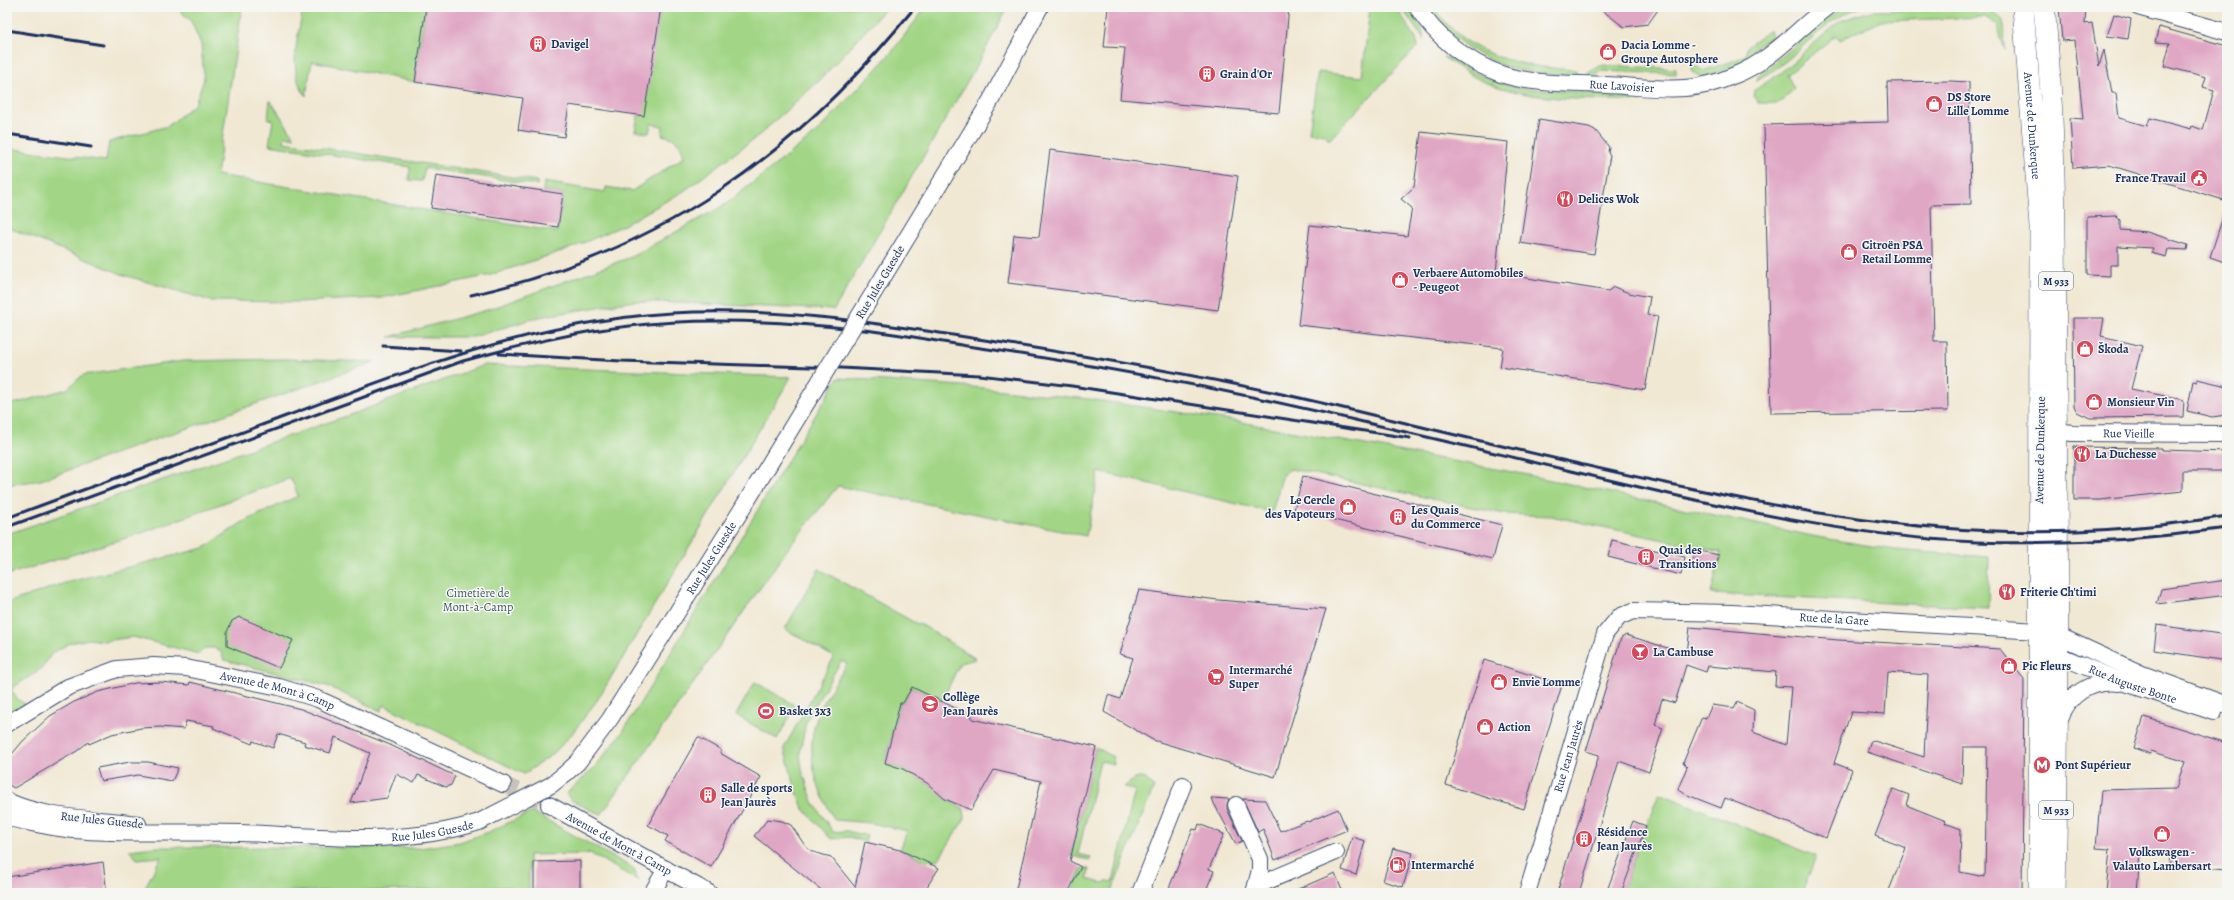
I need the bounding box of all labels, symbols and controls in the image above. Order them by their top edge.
building icon: Davigel [528,34,548,54]
place label: Davigel [551,36,590,52]
place label: Dacia Lomme - Groupe Autosphere [1621,37,1718,67]
shop icon: Dacia Lomme - Groupe Autosphere [1598,42,1618,62]
building icon: Grain d'Or [1197,64,1217,84]
place label: Grain d'Or [1220,66,1272,82]
street label: Avenue de Dunkerque [2020,70,2044,180]
street label: Rue Lavoisier [1589,76,1655,96]
place label: DS Store Lille Lomme [1947,89,2009,119]
shop icon: DS Store Lille Lomme [1924,94,1944,114]
public building icon: France Travail [2189,168,2209,188]
place label: France Travail [2115,170,2187,186]
restaurant icon: Delices Wok [1555,189,1575,209]
place label: Delices Wok [1578,191,1640,207]
place label: Citroën PSA Retail Lomme [1862,237,1932,267]
street label: Rue Jules Guesde [852,242,908,322]
shop icon: Citroën PSA Retail Lomme [1839,242,1859,262]
place label: Verbaere Automobiles - Peugeot [1412,265,1524,295]
shop icon: Verbaere Automobiles - Peugeot [1390,270,1410,290]
road number: M 933 [2039,272,2073,290]
shop icon: Škoda [2075,339,2095,359]
place label: Škoda [2098,341,2129,357]
shop icon: Monsieur Vin [2084,392,2104,412]
place label: Monsieur Vin [2107,394,2175,410]
street label: Avenue de Dunkerque [2031,396,2049,505]
street label: Rue Vieille [2103,425,2155,442]
restaurant icon: La Duchesse [2072,444,2092,464]
place label: La Duchesse [2095,446,2157,462]
place label: Le Cercle des Vapoteurs [1265,492,1335,522]
shop icon: Le Cercle des Vapoteurs [1338,497,1358,517]
place label: Les Quais du Commerce [1411,502,1481,532]
building icon: Les Quais du Commerce [1388,507,1408,527]
street label: Rue Jules Guesde [682,519,740,598]
place label: Quai des Transitions [1659,542,1717,572]
building icon: Quai des Transitions [1636,547,1656,567]
restaurant icon: Friterie Ch'timi [1997,582,2017,602]
place label: Friterie Ch'timi [2020,584,2097,600]
park label: Cimetière de Mont-à-Camp [443,585,513,615]
street label: Rue de la Gare [1799,609,1869,629]
bar icon: La Cambuse [1630,642,1650,662]
place label: La Cambuse [1653,644,1714,660]
shop icon: Pic Fleurs [1999,656,2019,676]
place label: Pic Fleurs [2022,658,2071,674]
street label: Rue Auguste Bonte [2086,661,2179,707]
place label: Intermarché Super [1229,662,1293,692]
street label: Avenue de Mont à Camp [218,667,338,714]
supermarket icon: Intermarché Super [1206,667,1226,687]
shop icon: Envie Lomme [1489,672,1509,692]
place label: Envie Lomme [1512,674,1581,690]
place label: Collège Jean Jaurès [943,689,998,719]
school or university icon: Collège Jean Jaurès [920,694,940,714]
sports icon: Basket 3x3 [756,701,776,721]
place label: Basket 3x3 [779,703,831,719]
shop icon: Action [1475,717,1495,737]
street label: Rue Jean Jaurès [1550,718,1587,794]
place label: Action [1497,719,1531,735]
metro station icon: Pont Supérieur [2032,755,2052,775]
place label: Pont Supérieur [2055,757,2131,773]
place label: Salle de sports Jean Jaurès [721,780,793,810]
building icon: Salle de sports Jean Jaurès [698,785,718,805]
road number: M 933 [2039,801,2073,819]
street label: Avenue de Mont à Camp [562,807,675,879]
street label: Rue Jules Guesde [60,808,144,832]
street label: Rue Jules Guesde [391,816,475,845]
place label: Résidence Jean Jaurès [1597,824,1652,854]
shop icon: Volkswagen - Valauto Lambersart [2152,824,2172,844]
building icon: Résidence Jean Jaurès [1574,829,1594,849]
place label: Volkswagen - Valauto Lambersart [2112,844,2211,874]
fuel station icon: Intermarché [1388,855,1408,875]
place label: Intermarché [1411,857,1475,873]

